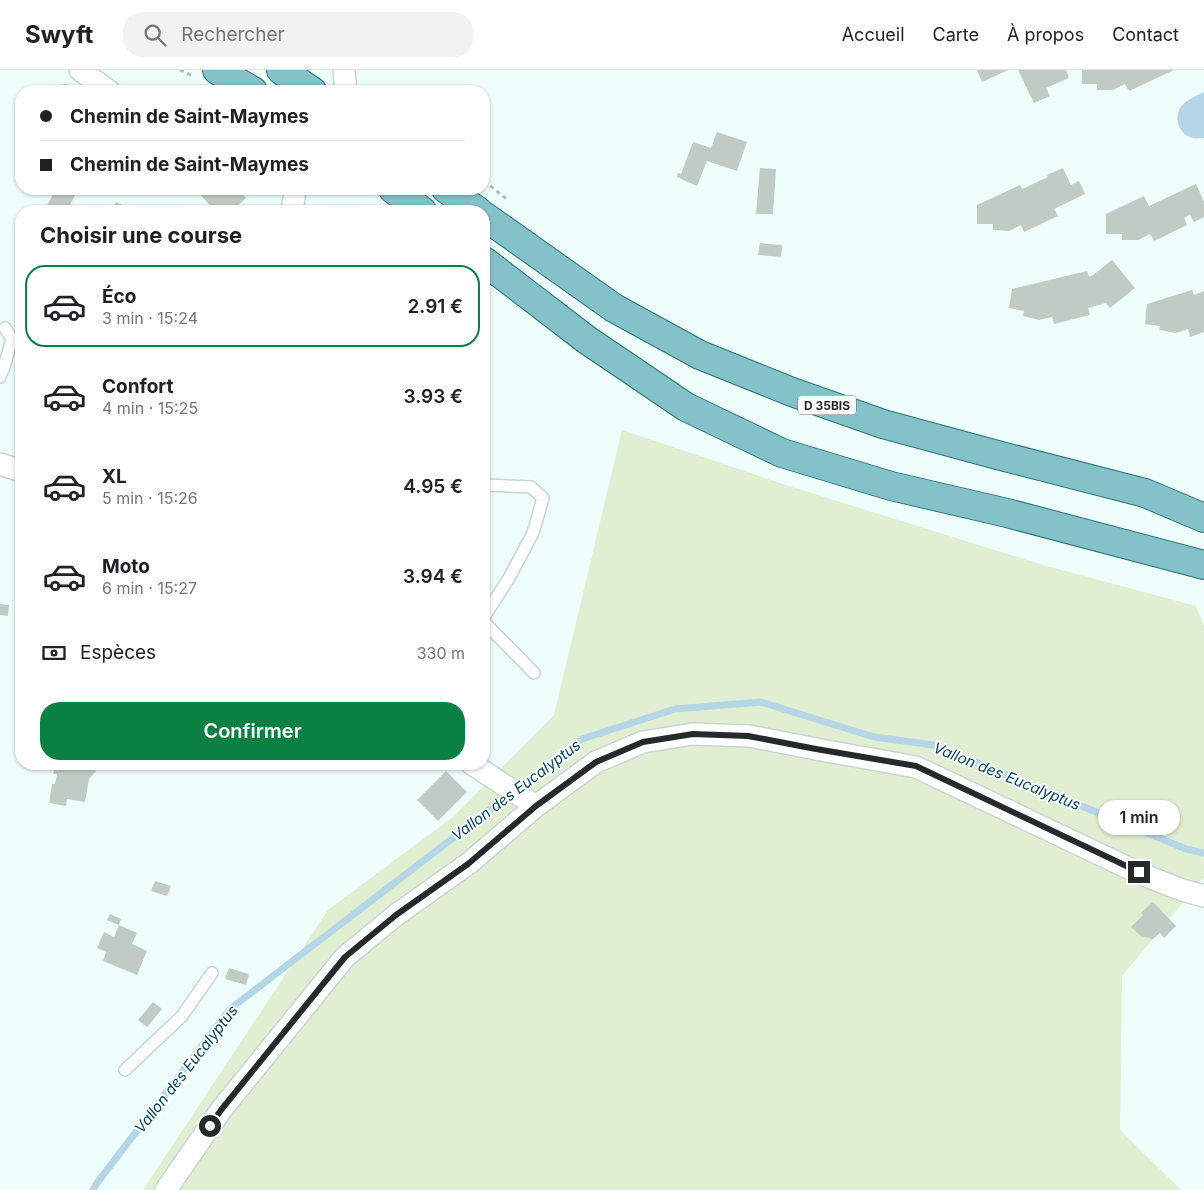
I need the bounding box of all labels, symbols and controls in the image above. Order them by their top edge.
search box [123,12,473,57]
text: Swyft [25,20,93,49]
icon: search [141,21,169,49]
text: Rechercher [181,23,285,46]
text: Accueil [842,24,905,45]
text: Carte [933,24,979,45]
text: À propos [1007,24,1084,45]
text: Contact [1112,24,1179,45]
text: Chemin de Saint-Maymes [70,105,309,128]
text: Chemin de Saint-Maymes [70,153,309,176]
text: Choisir une course [40,222,242,248]
icon: car [42,284,87,329]
text: Éco [102,285,136,308]
text: 2.91 € [407,295,463,318]
text: 3 min · 15:24 [102,308,198,328]
icon: car [42,374,87,419]
text: Confort [102,375,173,398]
text: 3.93 € [404,385,463,408]
road number: D 35BIS [798,396,856,414]
text: 4 min · 15:25 [102,398,198,418]
icon: car [42,464,87,509]
text: XL [102,465,127,488]
text: 4.95 € [403,475,463,498]
text: 5 min · 15:26 [102,488,198,508]
icon: car [42,554,87,599]
text: Moto [102,555,150,578]
text: 3.94 € [403,565,463,588]
text: 6 min · 15:27 [102,578,197,598]
icon: cash [40,639,68,667]
text: Espèces [80,641,156,664]
text: 330 m [417,643,465,663]
button: Confirmer [40,702,465,760]
water label: Vallon des Eucalyptus [448,735,584,845]
water label: Vallon des Eucalyptus [931,738,1083,814]
callout: 1 min [1098,800,1180,834]
text: 1 min [1119,807,1159,827]
route end [1128,861,1150,883]
water label: Vallon des Eucalyptus [130,1001,242,1137]
route start [199,1115,221,1137]

